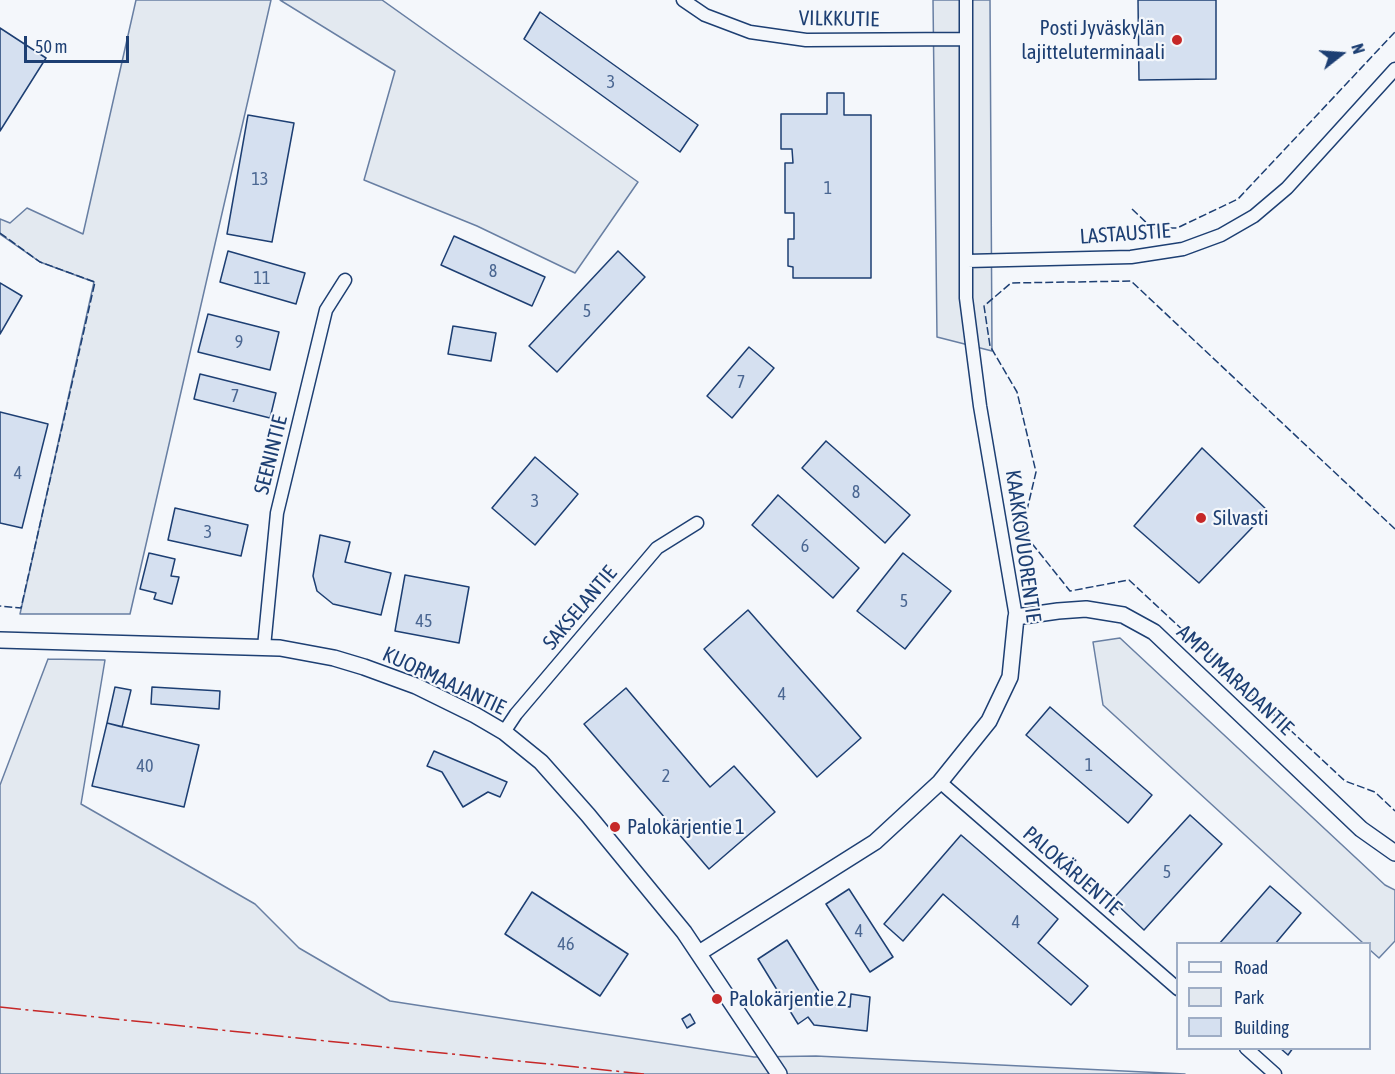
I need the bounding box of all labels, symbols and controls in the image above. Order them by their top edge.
street label: VILKKUTIE [799,6,879,32]
place label: Posti Jyväskylän lajitteluterminaali [1021,15,1165,65]
scale bar [27,24,132,62]
north arrow [1311,24,1371,84]
marker: Posti Jyväskylän lajitteluterminaali [1170,33,1184,47]
text: 50 m [35,36,67,57]
text: N [1348,42,1368,56]
house number: 3 [607,71,615,93]
house number: 13 [252,168,268,190]
house number: 1 [824,177,832,199]
street label: LASTAUSTIE [1079,218,1171,250]
house number: 8 [489,260,497,282]
house number: 11 [254,267,270,289]
house number: 5 [583,300,591,322]
house number: 9 [235,331,243,353]
house number: 7 [737,371,745,393]
house number: 7 [231,385,239,407]
street label: SEENINTIE [249,413,293,497]
house number: 4 [14,462,22,484]
street label: KAAKKOVUORENTIE [1000,468,1046,624]
house number: 8 [852,481,860,503]
house number: 3 [531,490,539,512]
place label: Silvasti [1213,505,1269,531]
marker: Silvasti [1194,511,1208,525]
house number: 3 [204,521,212,543]
house number: 6 [801,535,809,557]
street label: SAKSELANTIE [538,561,622,655]
house number: 5 [900,590,908,612]
house number: 45 [416,610,432,632]
street label: AMPUMARADANTIE [1172,620,1298,740]
street label: KUORMAAJANTIE [378,641,510,721]
house number: 4 [778,683,786,705]
house number: 1 [1085,754,1093,776]
house number: 40 [137,755,153,777]
house number: 2 [662,765,670,787]
place label: Palokärjentie 1 [627,814,745,840]
marker: Palokärjentie 1 [608,820,622,834]
street label: PALOKÄRJENTIE [1018,821,1126,921]
house number: 5 [1163,861,1171,883]
house number: 4 [1012,911,1020,933]
house number: 4 [855,920,863,942]
house number: 46 [558,933,574,955]
legend [1176,942,1371,1050]
text: Road [1234,957,1268,978]
place label: Palokärjentie 2 [729,986,847,1012]
text: Park [1234,987,1264,1008]
marker: Palokärjentie 2 [710,992,724,1006]
text: Building [1234,1017,1289,1038]

